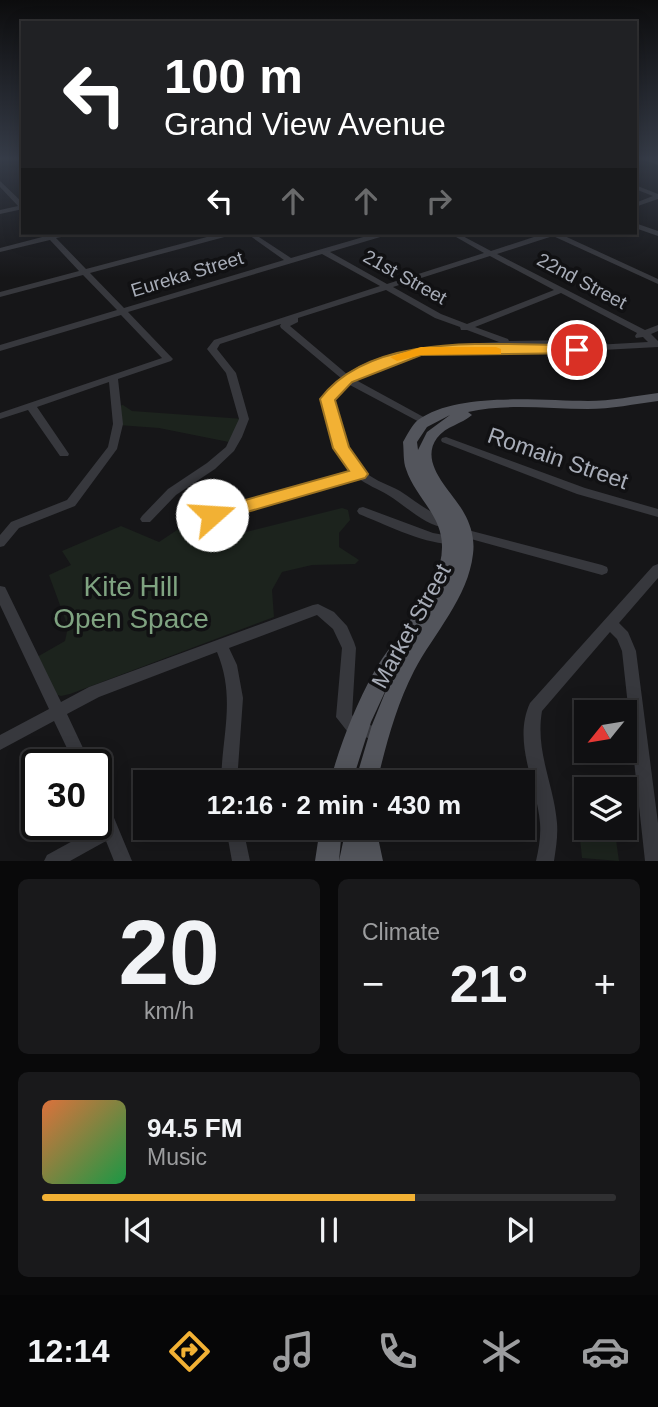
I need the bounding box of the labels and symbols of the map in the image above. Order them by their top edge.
street label: 21st Street [360,246,451,309]
street label: Eureka Street [128,247,246,301]
street label: 22nd Street [534,249,631,314]
pin [547,320,607,380]
street label: Romain Street [484,422,632,494]
position arrow [175,478,249,552]
street label: Market Street [366,559,456,693]
park label: Kite Hill Open Space [53,571,209,634]
north arrow [574,700,637,763]
speed limit sign: 30 [21,749,112,840]

